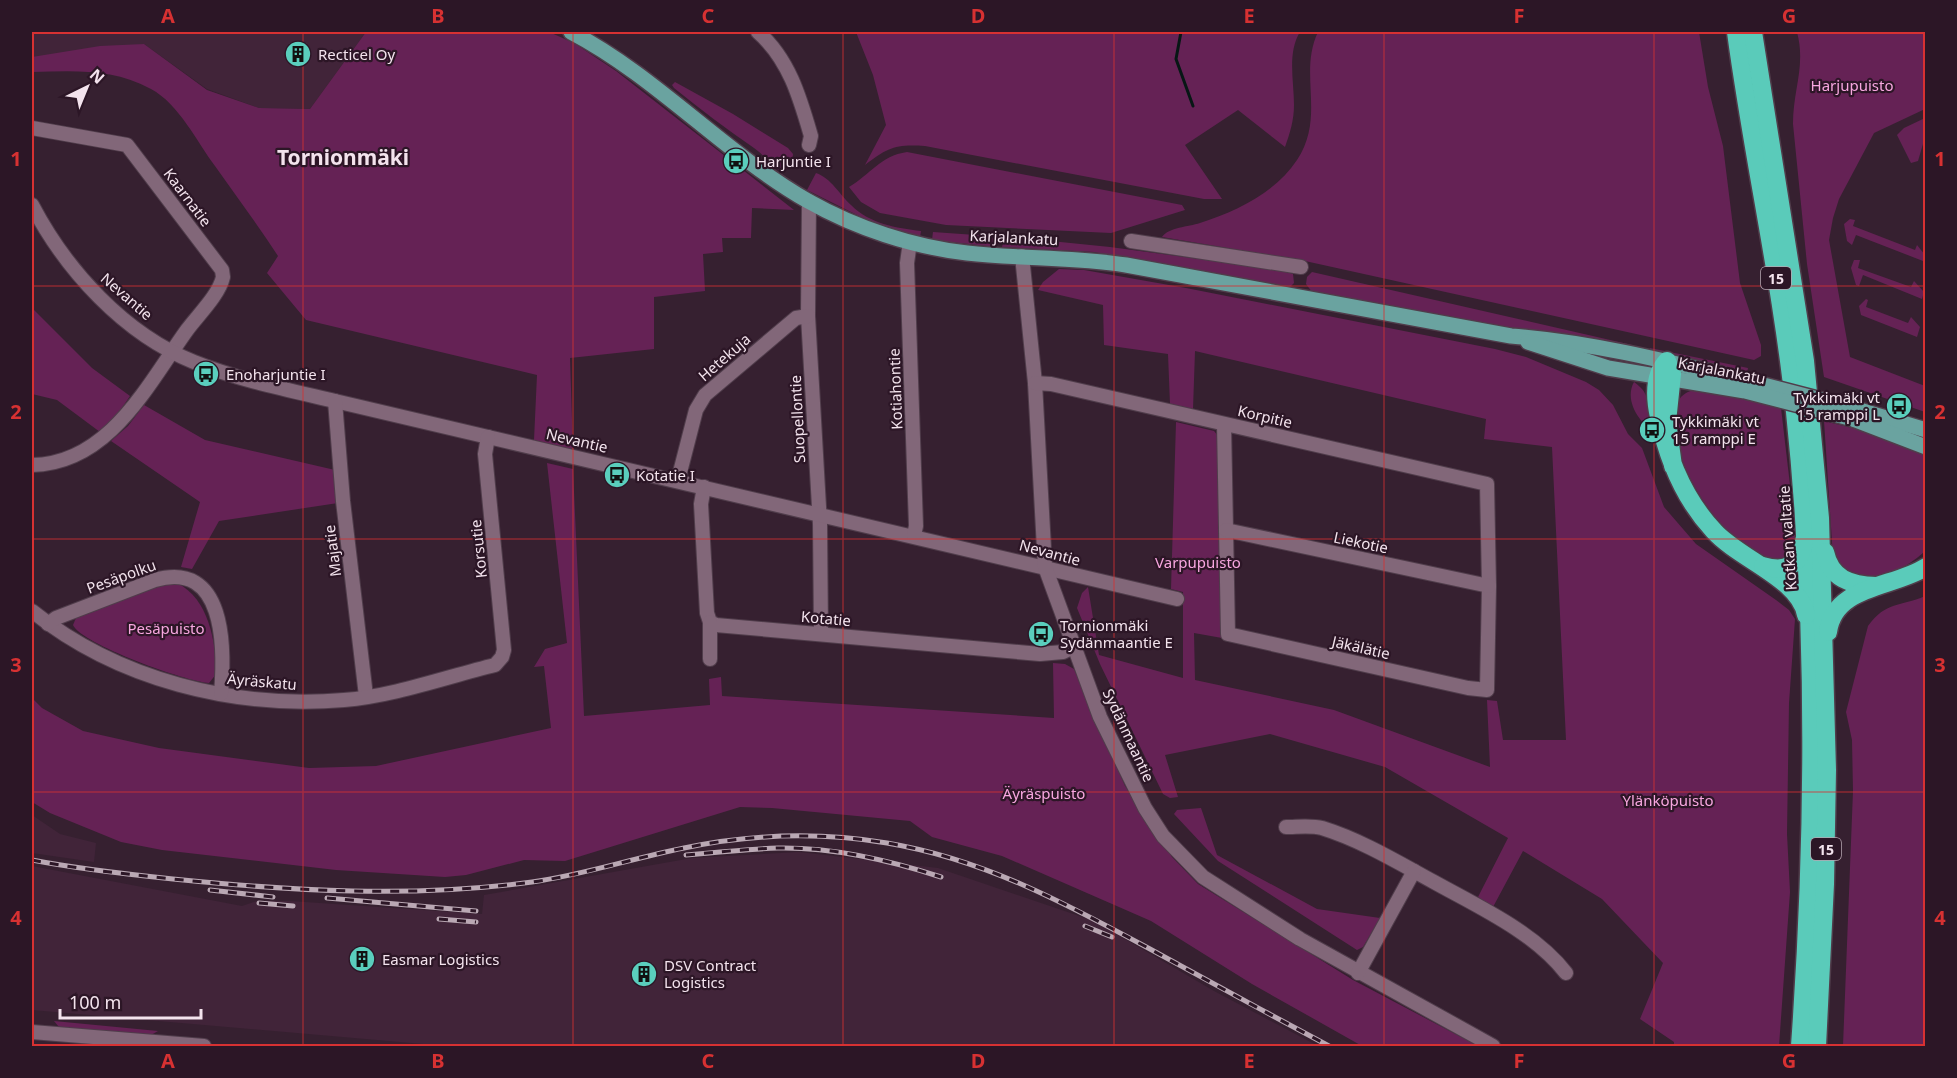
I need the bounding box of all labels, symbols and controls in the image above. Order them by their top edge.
text: A [161,2,175,29]
text: B [431,2,445,29]
text: C [702,2,715,29]
text: D [971,2,985,29]
text: E [1243,2,1255,29]
text: F [1514,2,1524,29]
text: G [1782,2,1796,29]
building icon: Recticel Oy [283,39,313,69]
place label: Recticel Oy [318,44,395,64]
north arrow [57,57,117,117]
text: N [85,64,109,89]
park label: Harjupuisto [1811,75,1893,95]
district label: Tornionmäki [277,143,409,171]
text: 1 [10,145,22,172]
text: 1 [1934,145,1946,172]
bus stop icon: Harjuntie I [721,146,751,176]
place label: Harjuntie I [756,151,831,171]
street label: Kaarnatie [160,164,216,230]
street label: Karjalankatu [969,225,1059,249]
road number: 15 [1761,267,1791,289]
street label: Nevantie [97,268,157,324]
street label: Hetekuja [694,329,754,385]
street label: Kotiahontie [884,348,906,430]
street label: Karjalankatu [1676,352,1768,388]
bus stop icon: Enoharjuntie I [191,359,221,389]
place label: Enoharjuntie I [226,364,326,384]
street label: Suopellontie [785,374,809,464]
place label: Tykkimäki vt 15 ramppi L [1793,387,1881,424]
bus stop icon: Tykkimäki vt 15 ramppi L [1884,391,1914,421]
text: 2 [10,398,22,425]
text: 2 [1934,398,1946,425]
street label: Korpitie [1236,400,1294,432]
place label: Tykkimäki vt 15 ramppi E [1672,411,1759,448]
bus stop icon: Tykkimäki vt 15 ramppi E [1637,415,1667,445]
street label: Nevantie [544,423,610,457]
bus stop icon: Kotatie I [602,460,632,490]
place label: Kotatie I [636,465,695,485]
street label: Kotkan valtatie [1773,485,1801,591]
street label: Korsutie [465,519,491,579]
street label: Majatie [319,524,345,578]
street label: Liekotie [1332,526,1390,558]
street label: Nevantie [1017,534,1083,570]
park label: Varpupuisto [1155,552,1241,572]
street label: Pesäpolku [83,554,159,598]
street label: Kotatie [800,606,852,630]
place label: Tornionmäki Sydänmaantie E [1060,615,1173,652]
park label: Pesäpuisto [127,618,205,638]
bus stop icon: Tornionmäki Sydänmaantie E [1026,619,1056,649]
street label: Jäkälätie [1328,630,1392,663]
text: 3 [10,651,22,678]
text: 3 [1934,651,1946,678]
street label: Äyräskatu [226,668,298,694]
street label: Sydänmaantie [1099,685,1159,785]
park label: Äyräspuisto [1003,783,1085,803]
park label: Ylänköpuisto [1622,790,1714,810]
road number: 15 [1811,838,1841,860]
text: 4 [10,904,22,931]
text: 4 [1934,904,1946,931]
building icon: Easmar Logistics [347,944,377,974]
place label: Easmar Logistics [382,949,499,969]
place label: DSV Contract Logistics [664,955,757,992]
building icon: DSV Contract Logistics [629,959,659,989]
scale bar [60,982,201,1020]
text: 100 m [69,990,121,1014]
text: A [161,1047,175,1074]
text: B [431,1047,445,1074]
text: C [702,1047,715,1074]
text: D [971,1047,985,1074]
text: E [1243,1047,1255,1074]
text: F [1514,1047,1524,1074]
text: G [1782,1047,1796,1074]

